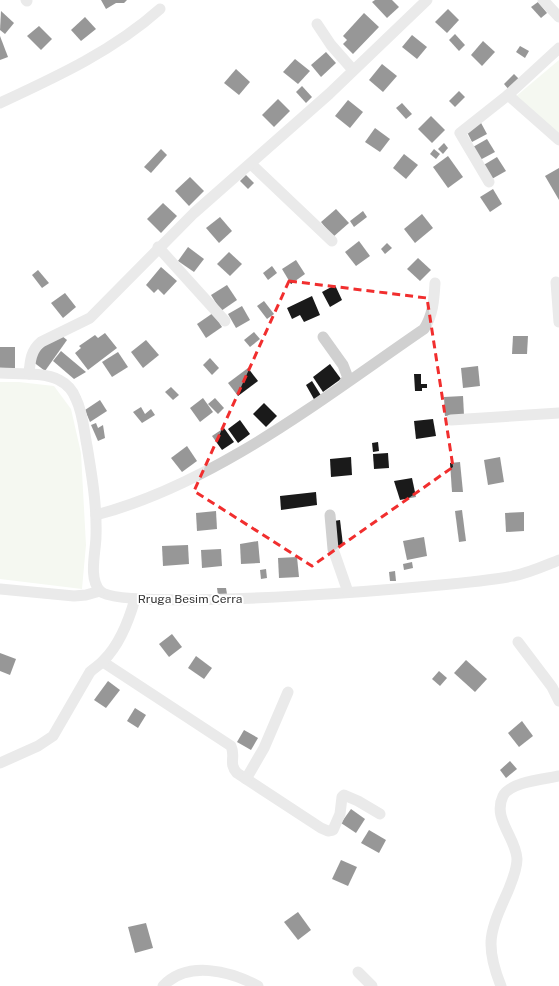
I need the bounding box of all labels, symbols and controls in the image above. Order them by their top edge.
street label: Rruga Besim Cerra [138,592,242,606]

